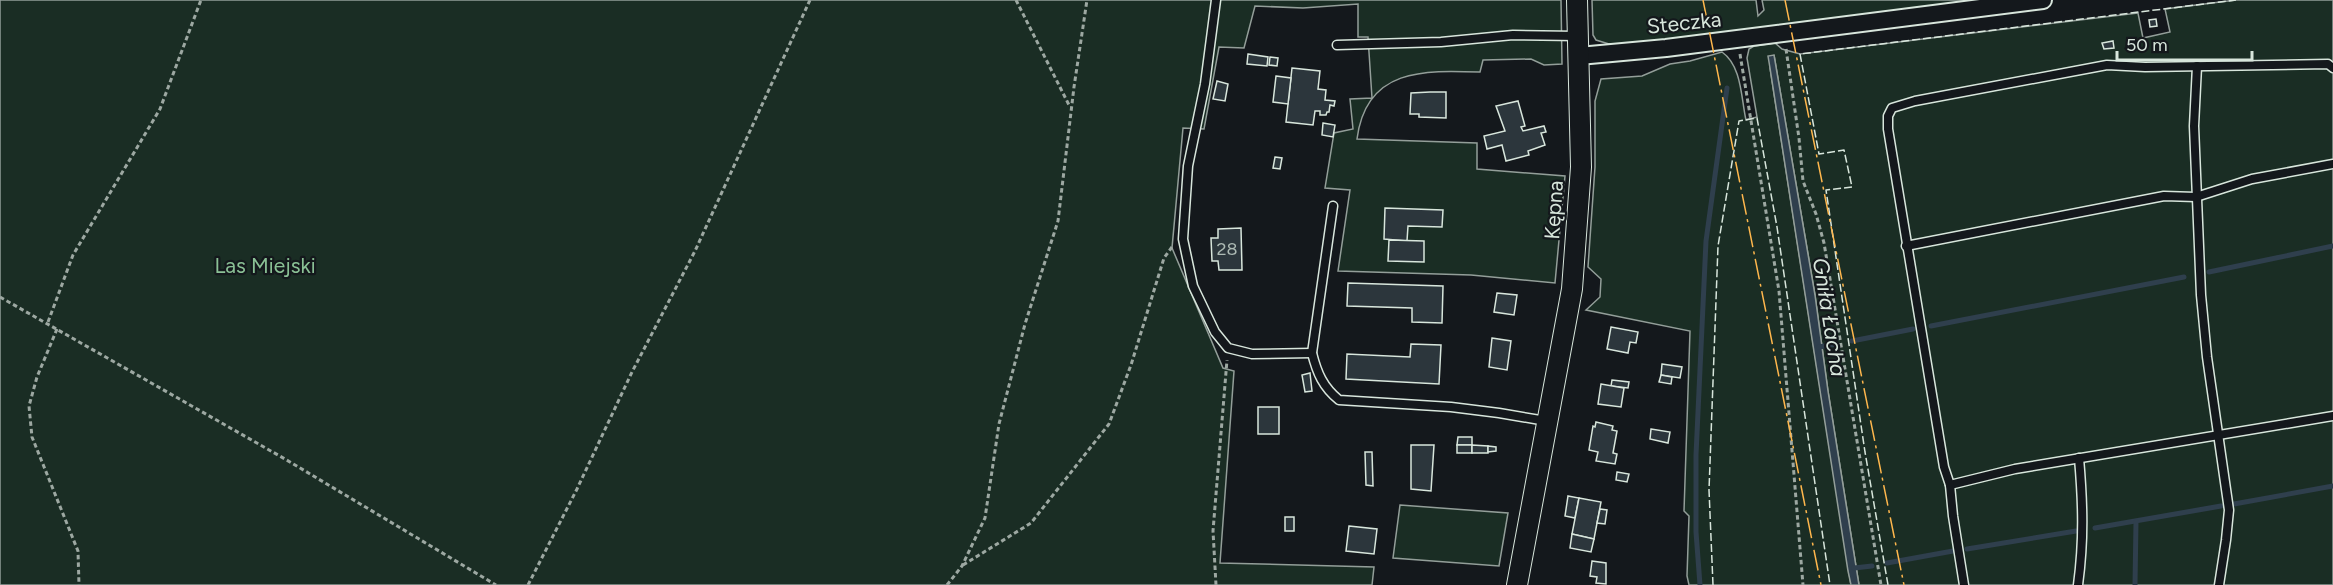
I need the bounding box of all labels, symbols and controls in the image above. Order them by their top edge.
street label: Steczka [1646,6,1722,39]
scale bar [2117,24,2252,62]
text: 50 m [2126,34,2168,56]
street label: Kępna [1539,180,1568,240]
house number: 28 [1216,238,1238,260]
park label: Las Miejski [214,253,316,278]
water label: Gniła Łacha [1807,256,1852,379]

